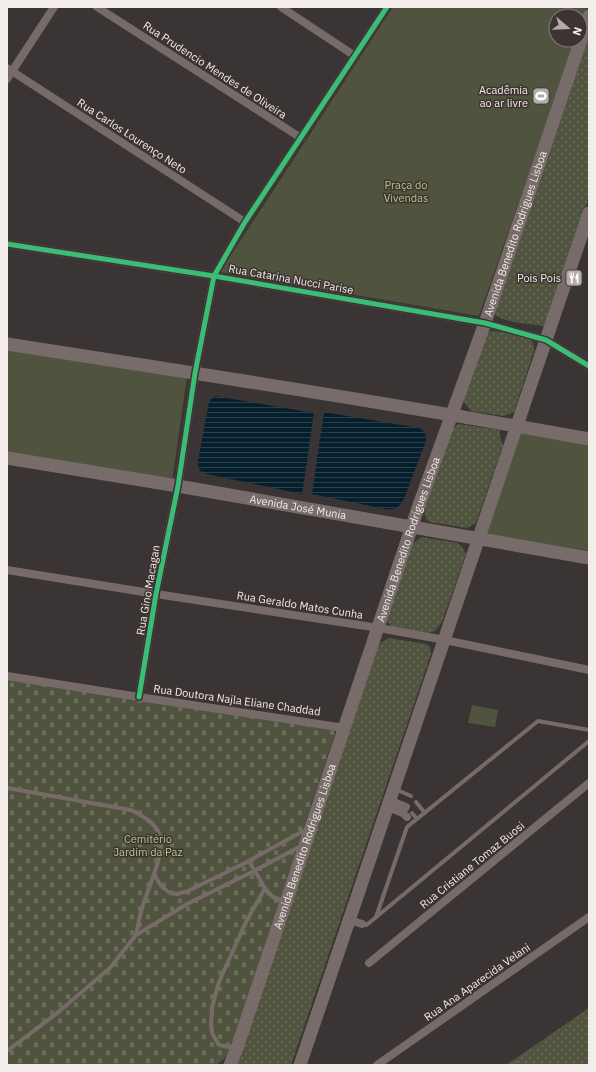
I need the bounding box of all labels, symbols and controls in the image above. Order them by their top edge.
north arrow [548,8,588,48]
street label: Rua Prudencio Mendes de Oliveira [141,18,290,122]
text: N [570,25,585,37]
place label: Acadêmia ao ar livre [479,83,528,110]
sports icon: Acadêmia ao ar livre [531,86,551,106]
street label: Rua Carlos Lourenço Neto [75,95,189,177]
street label: Avenida Benedito Rodrigues Lisboa [481,149,550,318]
park label: Praça do Vivendas [384,178,428,205]
street label: Rua Catarina Nucci Parise [227,261,355,297]
restaurant icon: Pois Pois [564,268,584,288]
place label: Pois Pois [517,271,561,285]
street label: Avenida Benedito Rodrigues Lisboa [373,455,443,624]
street label: Avenida José Munia [248,492,347,522]
street label: Rua Gino Macagan [133,544,163,636]
street label: Rua Geraldo Matos Cunha [236,588,364,622]
street label: Rua Doutora Najla Eliane Chaddad [152,681,322,719]
street label: Avenida Benedito Rodrigues Lisboa [270,762,339,931]
street label: Rua Cristiane Tomaz Buosi [417,818,527,912]
park label: Cemitério Jardim da Paz [113,832,183,859]
street label: Rua Ana Aparecida Velani [421,940,533,1024]

